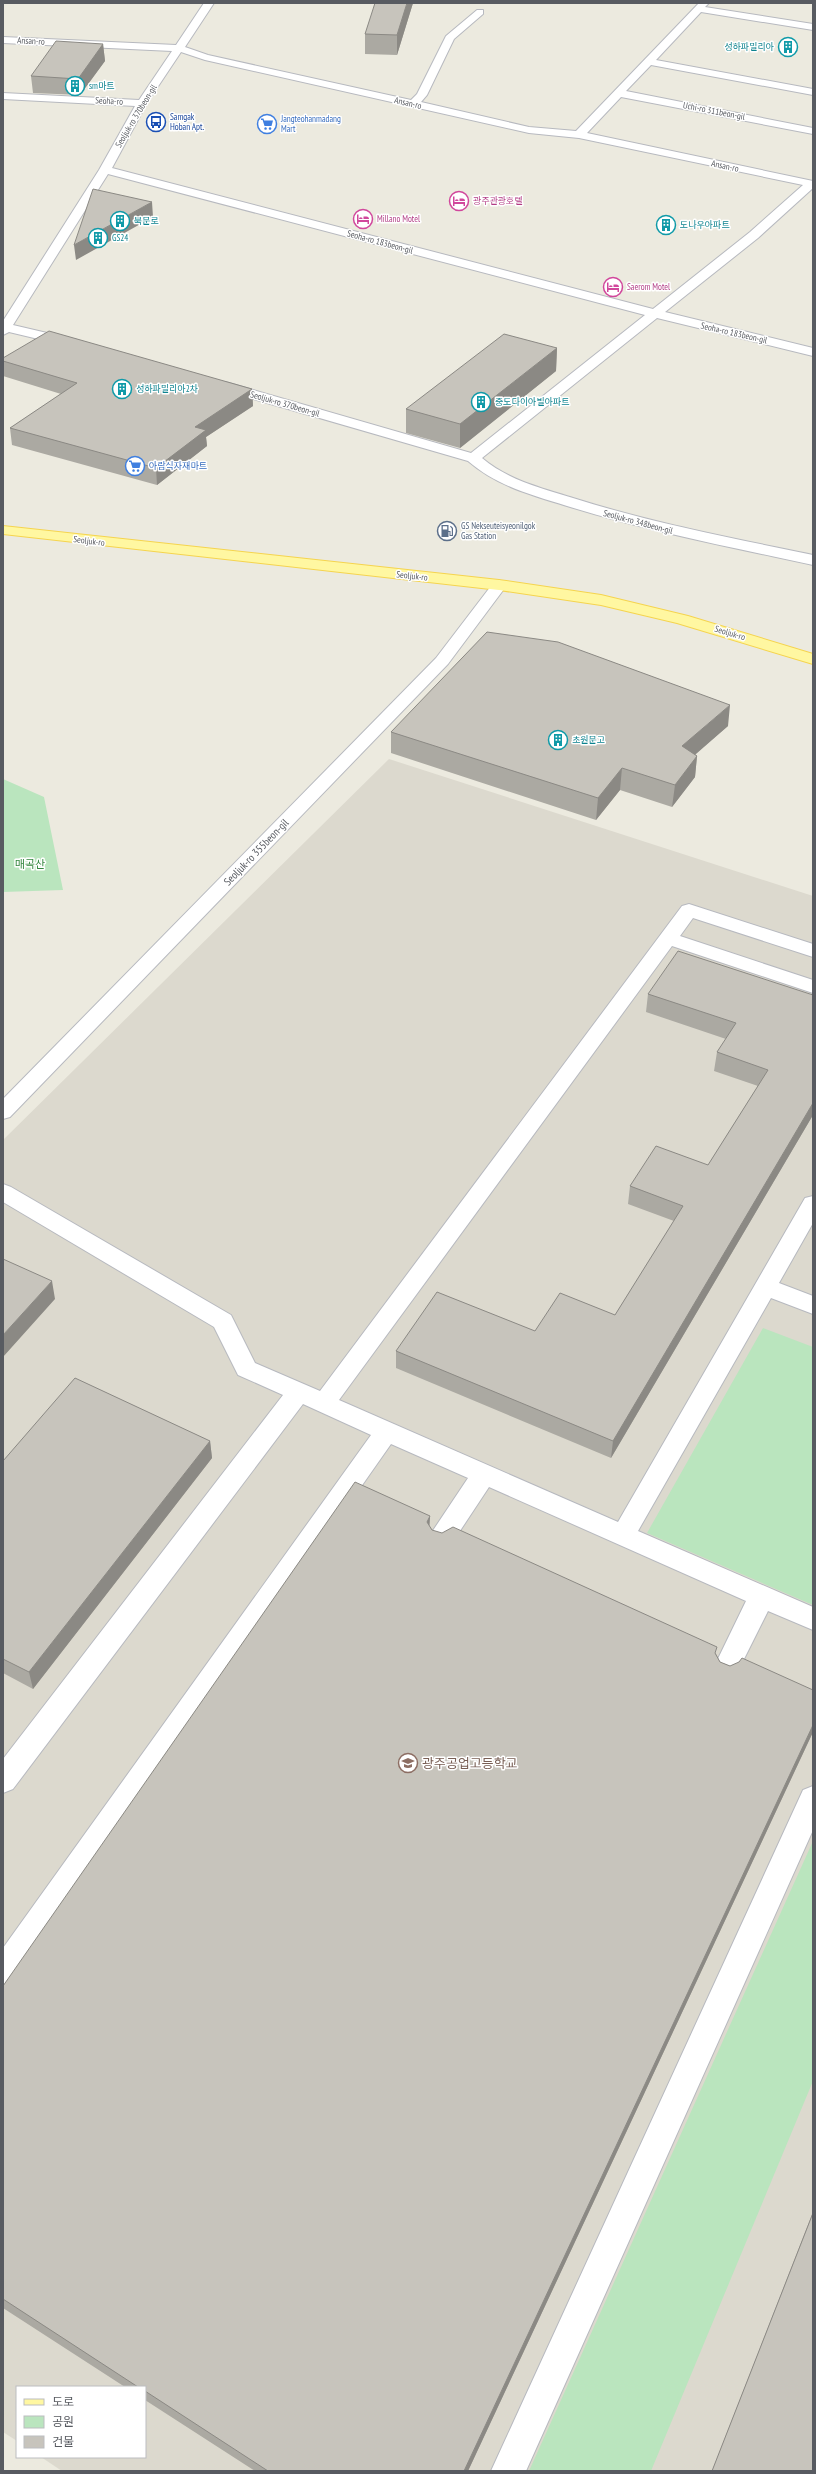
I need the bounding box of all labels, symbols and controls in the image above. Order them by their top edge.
street label: Ansan-ro [17,34,45,47]
building icon: 성하파밀리아 [777,36,799,58]
place label: 성하파밀리아 [724,41,774,52]
building icon: sm마트 [64,75,86,97]
place label: sm마트 [89,80,114,91]
street label: Seoljuk-ro 370beon-gil [112,82,160,150]
street label: Seoha-ro [95,94,123,107]
street label: Ansan-ro [393,94,423,111]
street label: Uchi-ro 311beon-gil [682,99,747,122]
bus stop icon: Samgak Hoban Apt. [145,111,167,133]
place label: Samgak Hoban Apt. [170,111,204,132]
supermarket icon: Jangteohanmadang Mart [256,113,278,135]
place label: Jangteohanmadang Mart [280,113,341,134]
street label: Ansan-ro [710,157,740,174]
hotel icon: 광주관광호텔 [448,190,470,212]
place label: 광주관광호텔 [473,195,523,206]
hotel icon: Millano Motel [352,208,374,230]
building icon: 북문로 [109,210,131,232]
place label: Millano Motel [377,213,421,224]
building icon: 도나우아파트 [655,214,677,236]
place label: 북문로 [134,215,159,226]
place label: 도나우아파트 [680,219,730,230]
building icon: GS24 [87,227,109,249]
street label: Seoha-ro 183beon-gil [346,227,415,256]
place label: GS24 [112,232,128,243]
hotel icon: Saerom Motel [602,276,624,298]
place label: Saerom Motel [627,281,671,292]
street label: Seoha-ro 183beon-gil [700,320,769,346]
building icon: 성하파밀리아2차 [111,378,133,400]
place label: 성하파밀리아2차 [136,383,198,394]
street label: Seoljuk-ro 370beon-gil [249,388,322,420]
building icon: 중도다이아빌아파트 [470,391,492,413]
place label: 중도다이아빌아파트 [495,396,570,407]
supermarket icon: 아람식자재마트 [124,455,146,477]
place label: 아람식자재마트 [149,460,207,471]
street label: Seoljuk-ro 348beon-gil [602,507,675,537]
fuel station icon: GS Nekseuteisyeonilgok Gas Station [436,520,458,542]
place label: GS Nekseuteisyeonilgok Gas Station [461,520,536,541]
street label: Seoljuk-ro [73,533,105,549]
street label: Seoljuk-ro [396,568,428,584]
street label: Seoljuk-ro [713,623,747,643]
building icon: 초원문고 [547,729,569,751]
place label: 초원문고 [572,734,605,745]
street label: Seoljuk-ro 355beon-gil [221,815,292,888]
park label: 매곡산 [15,857,45,871]
school or university icon: 광주공업고등학교 [397,1752,419,1774]
place label: 광주공업고등학교 [422,1755,518,1772]
legend [16,2386,146,2458]
text: 도로 [52,2394,74,2409]
text: 공원 [52,2414,74,2429]
text: 건물 [52,2434,74,2449]

